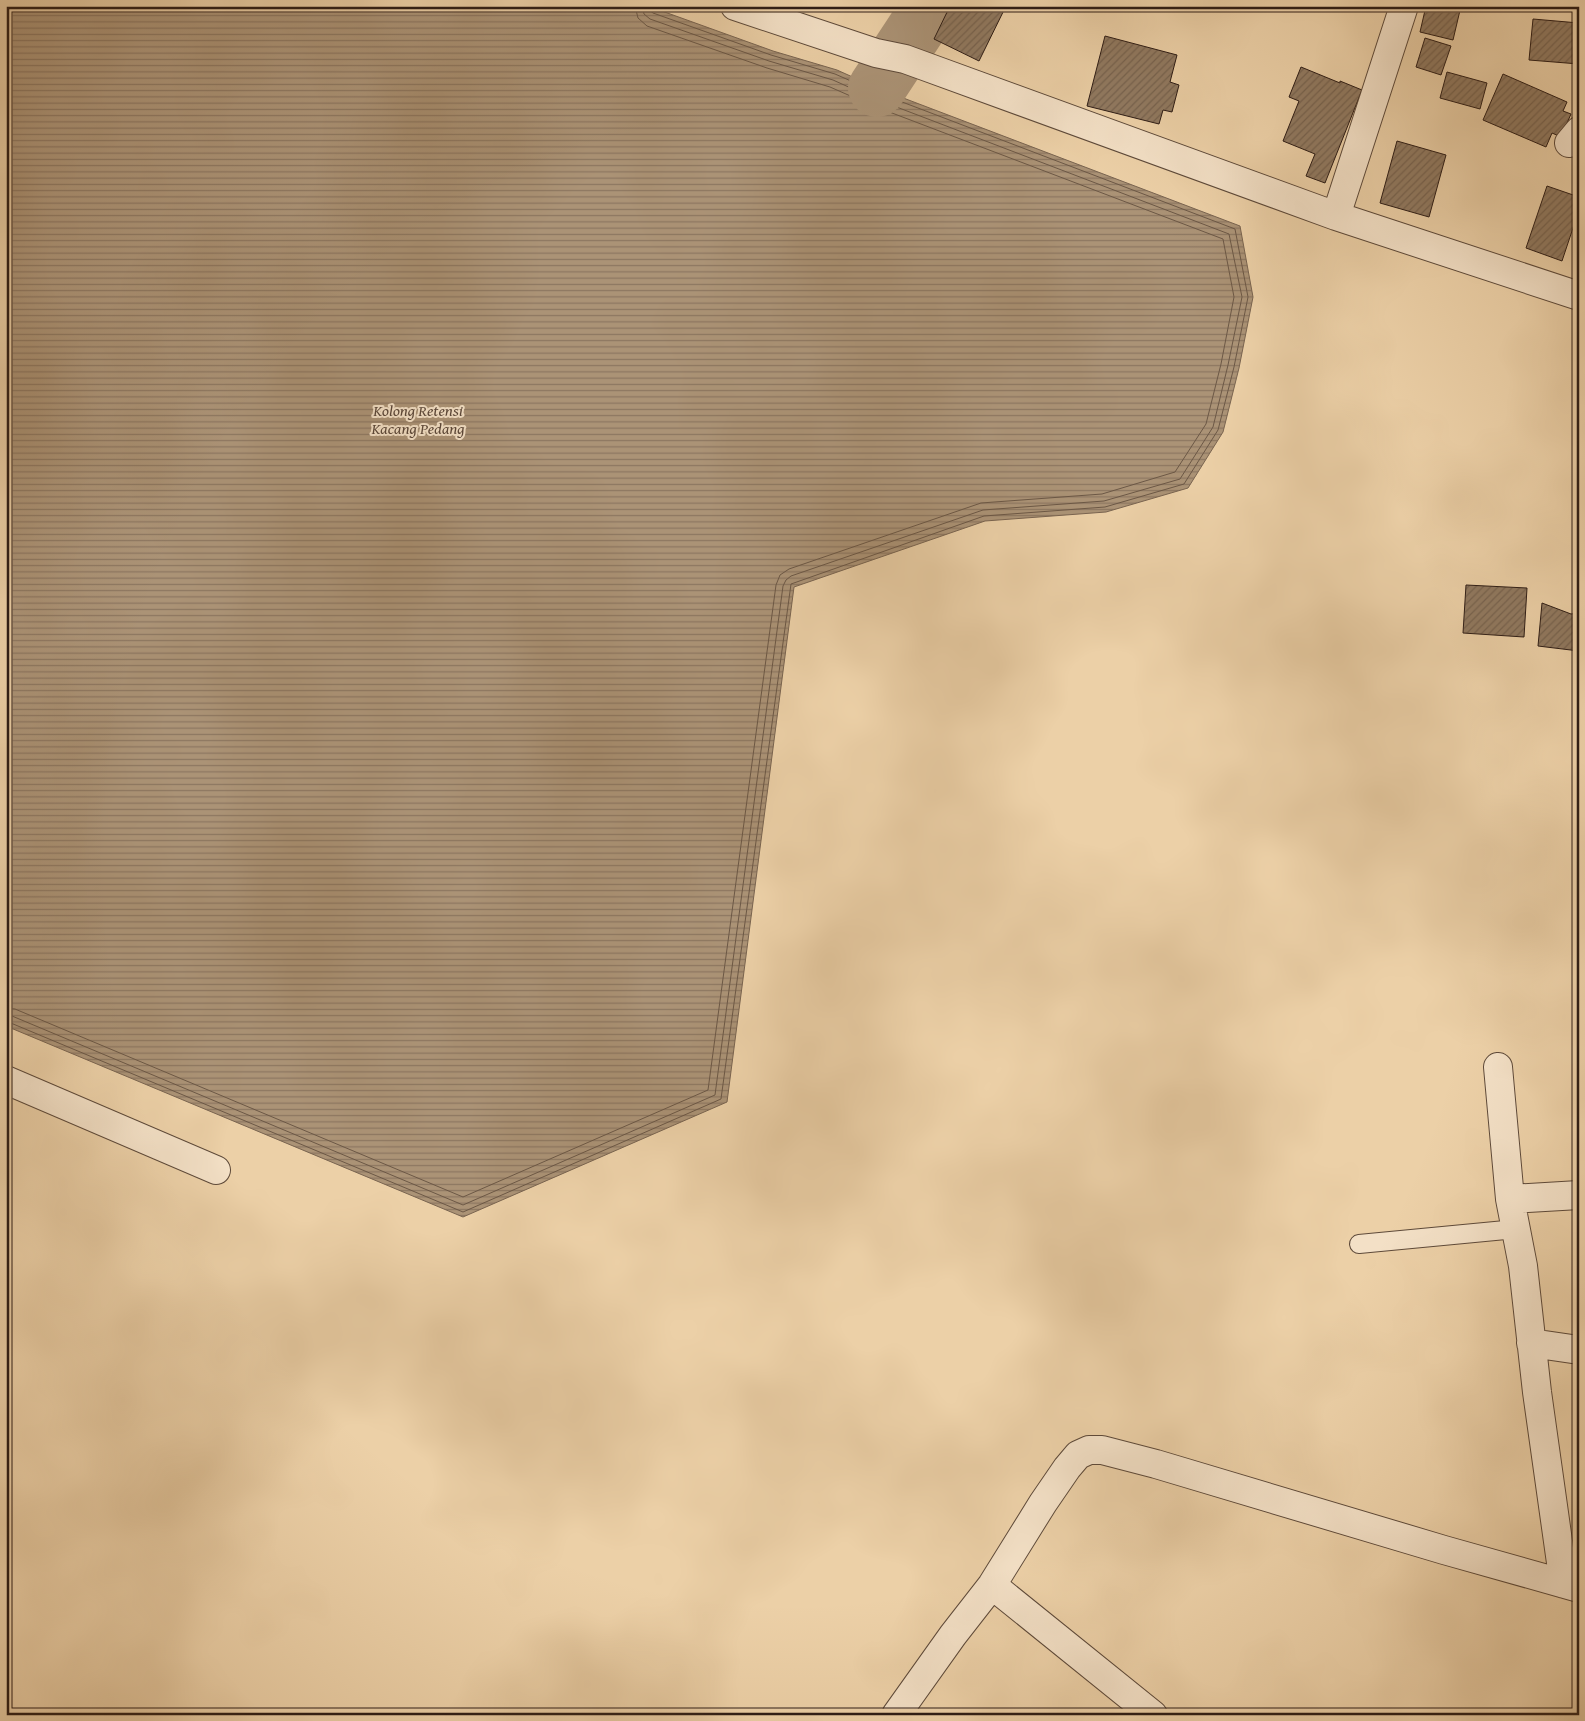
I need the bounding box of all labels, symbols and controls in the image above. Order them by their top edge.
water label: Kolong Retensi Kacang Pedang [370,398,465,440]

